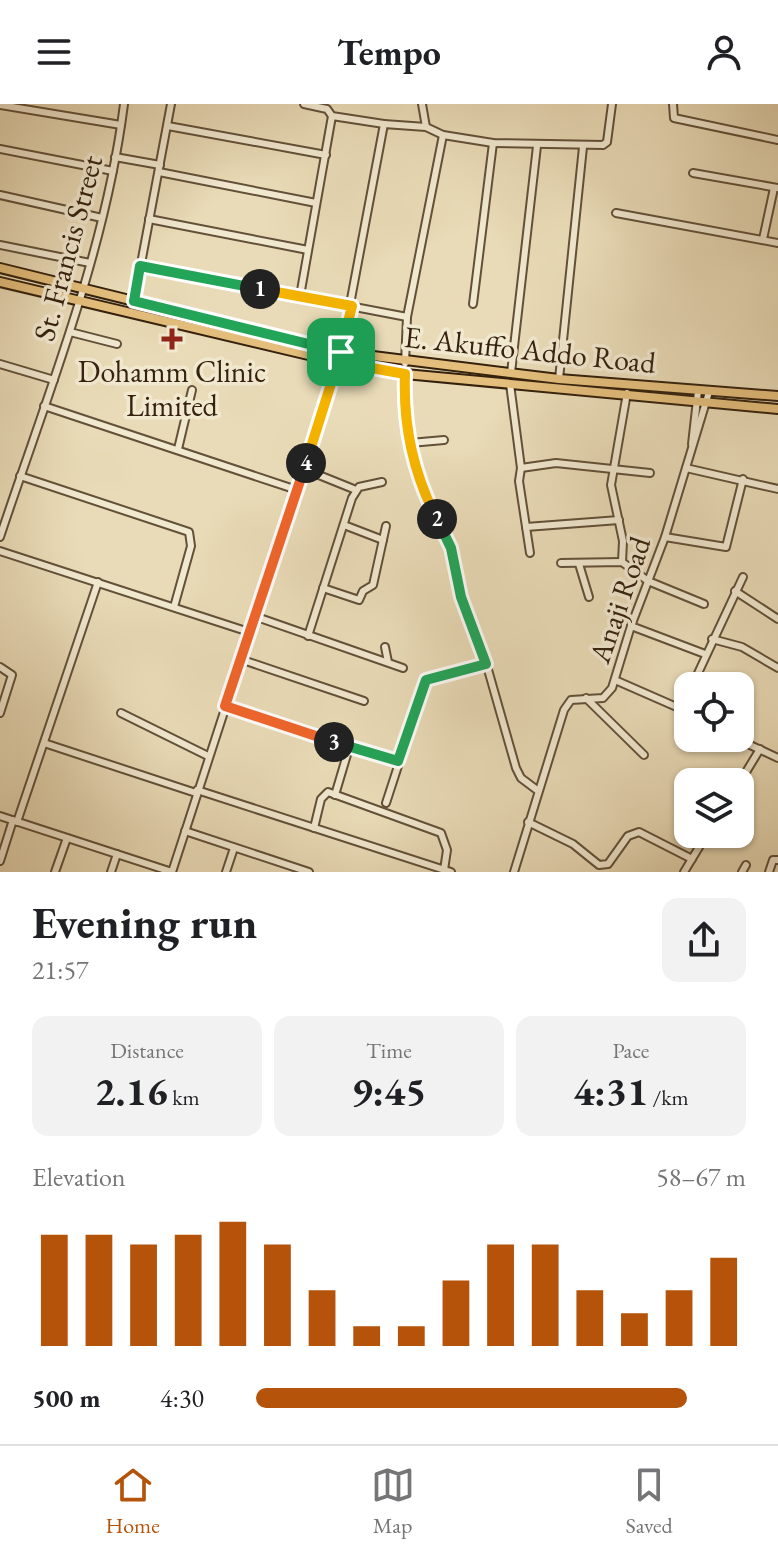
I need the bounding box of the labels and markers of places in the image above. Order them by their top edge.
pin: 1 [240,269,280,309]
pin [307,318,375,386]
marker: Dohamm Clinic Limited [161,328,183,350]
place label: Dohamm Clinic Limited [78,352,266,425]
pin: 4 [286,443,326,483]
pin: 2 [417,499,457,539]
pin: 3 [314,722,354,762]

